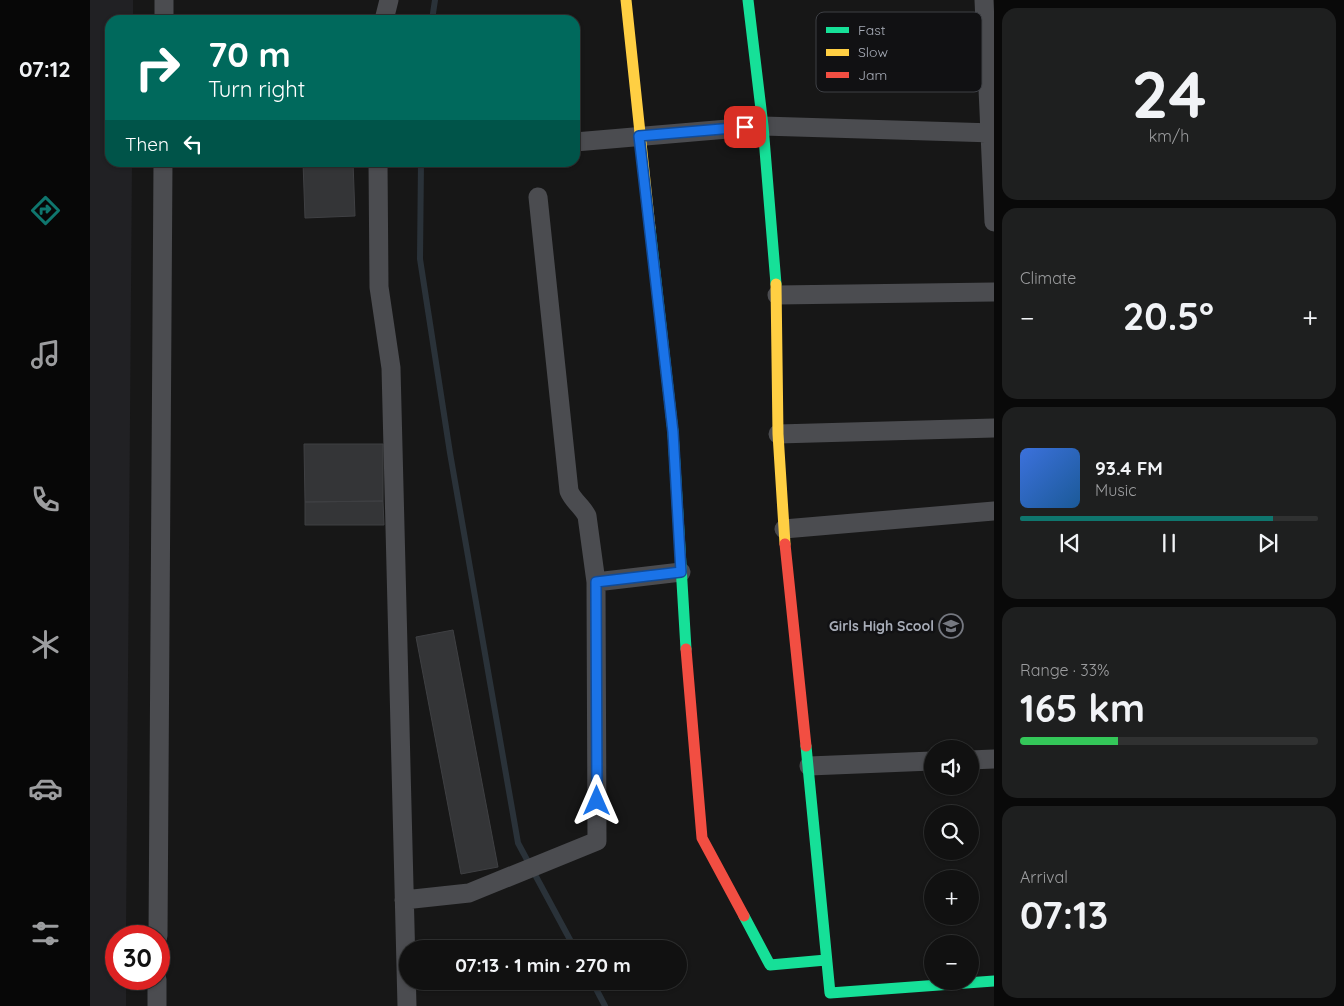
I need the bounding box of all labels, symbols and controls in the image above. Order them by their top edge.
legend [816,12,982,92]
text: Fast [858,21,886,39]
text: 70 m [208,32,291,76]
icon: right [125,35,190,100]
text: Slow [858,43,888,61]
text: 24 [1131,53,1207,134]
text: 07:12 [19,55,71,83]
text: Jam [858,66,887,84]
text: Turn right [208,75,305,103]
pin [724,106,766,148]
icon: arrive [731,113,759,141]
text: km/h [1149,126,1189,146]
icon: left [179,130,207,158]
text: Then [125,132,169,156]
icon: directions [28,193,63,228]
text: Climate [1020,268,1076,288]
text: 20.5° [1123,292,1214,340]
text: − [1020,300,1035,335]
text: + [1302,300,1318,335]
icon: music [28,337,63,372]
text: 93.4 FM [1095,456,1163,480]
text: Music [1095,480,1137,500]
icon: phone [28,482,63,517]
icon: previous [1056,529,1084,557]
icon: pause [1155,529,1183,557]
icon: next [1254,529,1282,557]
school or university icon: Girls High Scool [938,613,964,639]
place label: Girls High Scool [829,617,934,635]
icon: climate [28,627,63,662]
text: Range · 33% [1020,660,1109,680]
text: 165 km [1020,684,1145,732]
map controls [924,740,979,990]
button: sound [924,740,979,795]
icon: car [28,771,63,806]
position arrow [570,774,622,826]
button: search [924,805,979,860]
text: Arrival [1020,867,1068,887]
button: + [924,870,979,925]
text: 07:13 [1020,891,1108,939]
icon: filters [28,916,63,951]
speed limit sign: 30 [105,925,170,990]
button: − [924,935,979,990]
text: 07:13 · 1 min · 270 m [455,953,631,977]

